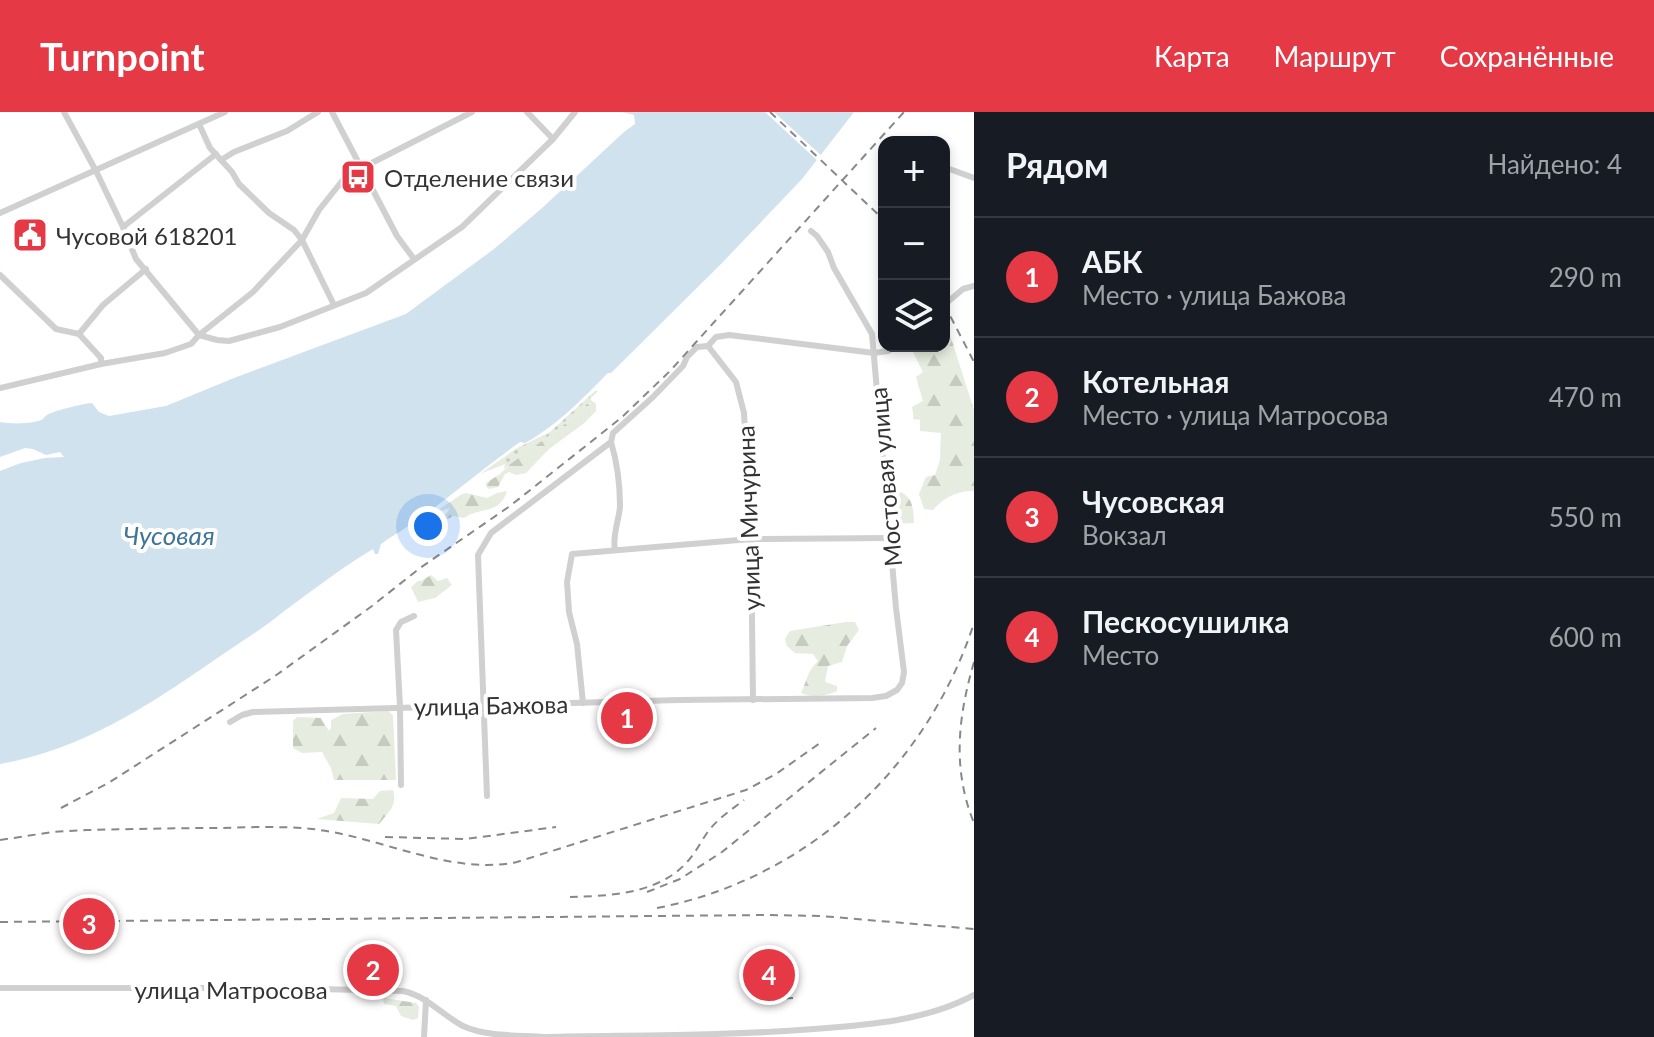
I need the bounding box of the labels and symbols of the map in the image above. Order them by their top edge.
bus stop icon: Отделение связи [339,158,377,196]
place label: Отделение связи [384,163,574,192]
public building icon: Чусовой 618201 [11,216,49,254]
place label: Чусовой 618201 [56,221,238,250]
street label: Мостовая улица [863,386,907,568]
street label: улица Мичурина [730,425,766,611]
your location [408,506,448,546]
water label: Чусовая [123,519,215,551]
pin: 1 [601,688,653,748]
street label: улица Бажова [414,689,568,721]
pin: 3 [63,894,115,954]
pin: 2 [347,940,399,1000]
pin: 4 [743,945,795,1005]
street label: улица Матросова [134,975,328,1004]

